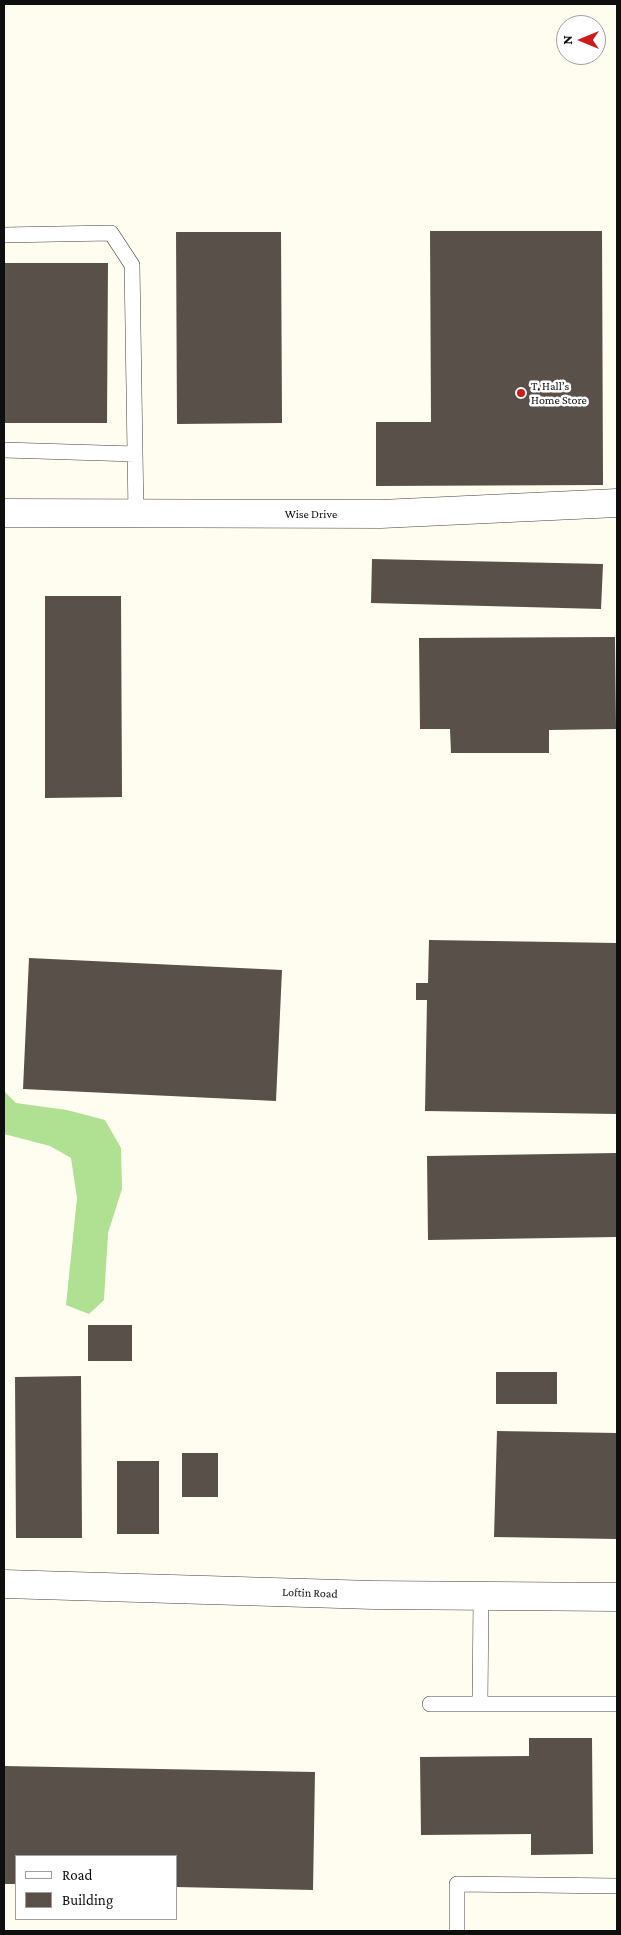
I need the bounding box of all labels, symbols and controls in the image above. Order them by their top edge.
north arrow [556,15,606,65]
text: N [559,35,575,45]
place label: T. Hall’s Home Store [531,379,587,407]
marker: T. Hall’s Home Store [515,387,527,399]
street label: Wise Drive [285,507,337,521]
street label: Loftin Road [282,1585,338,1601]
legend [15,1855,178,1920]
text: Road [62,1867,92,1883]
text: Building [62,1892,113,1908]

